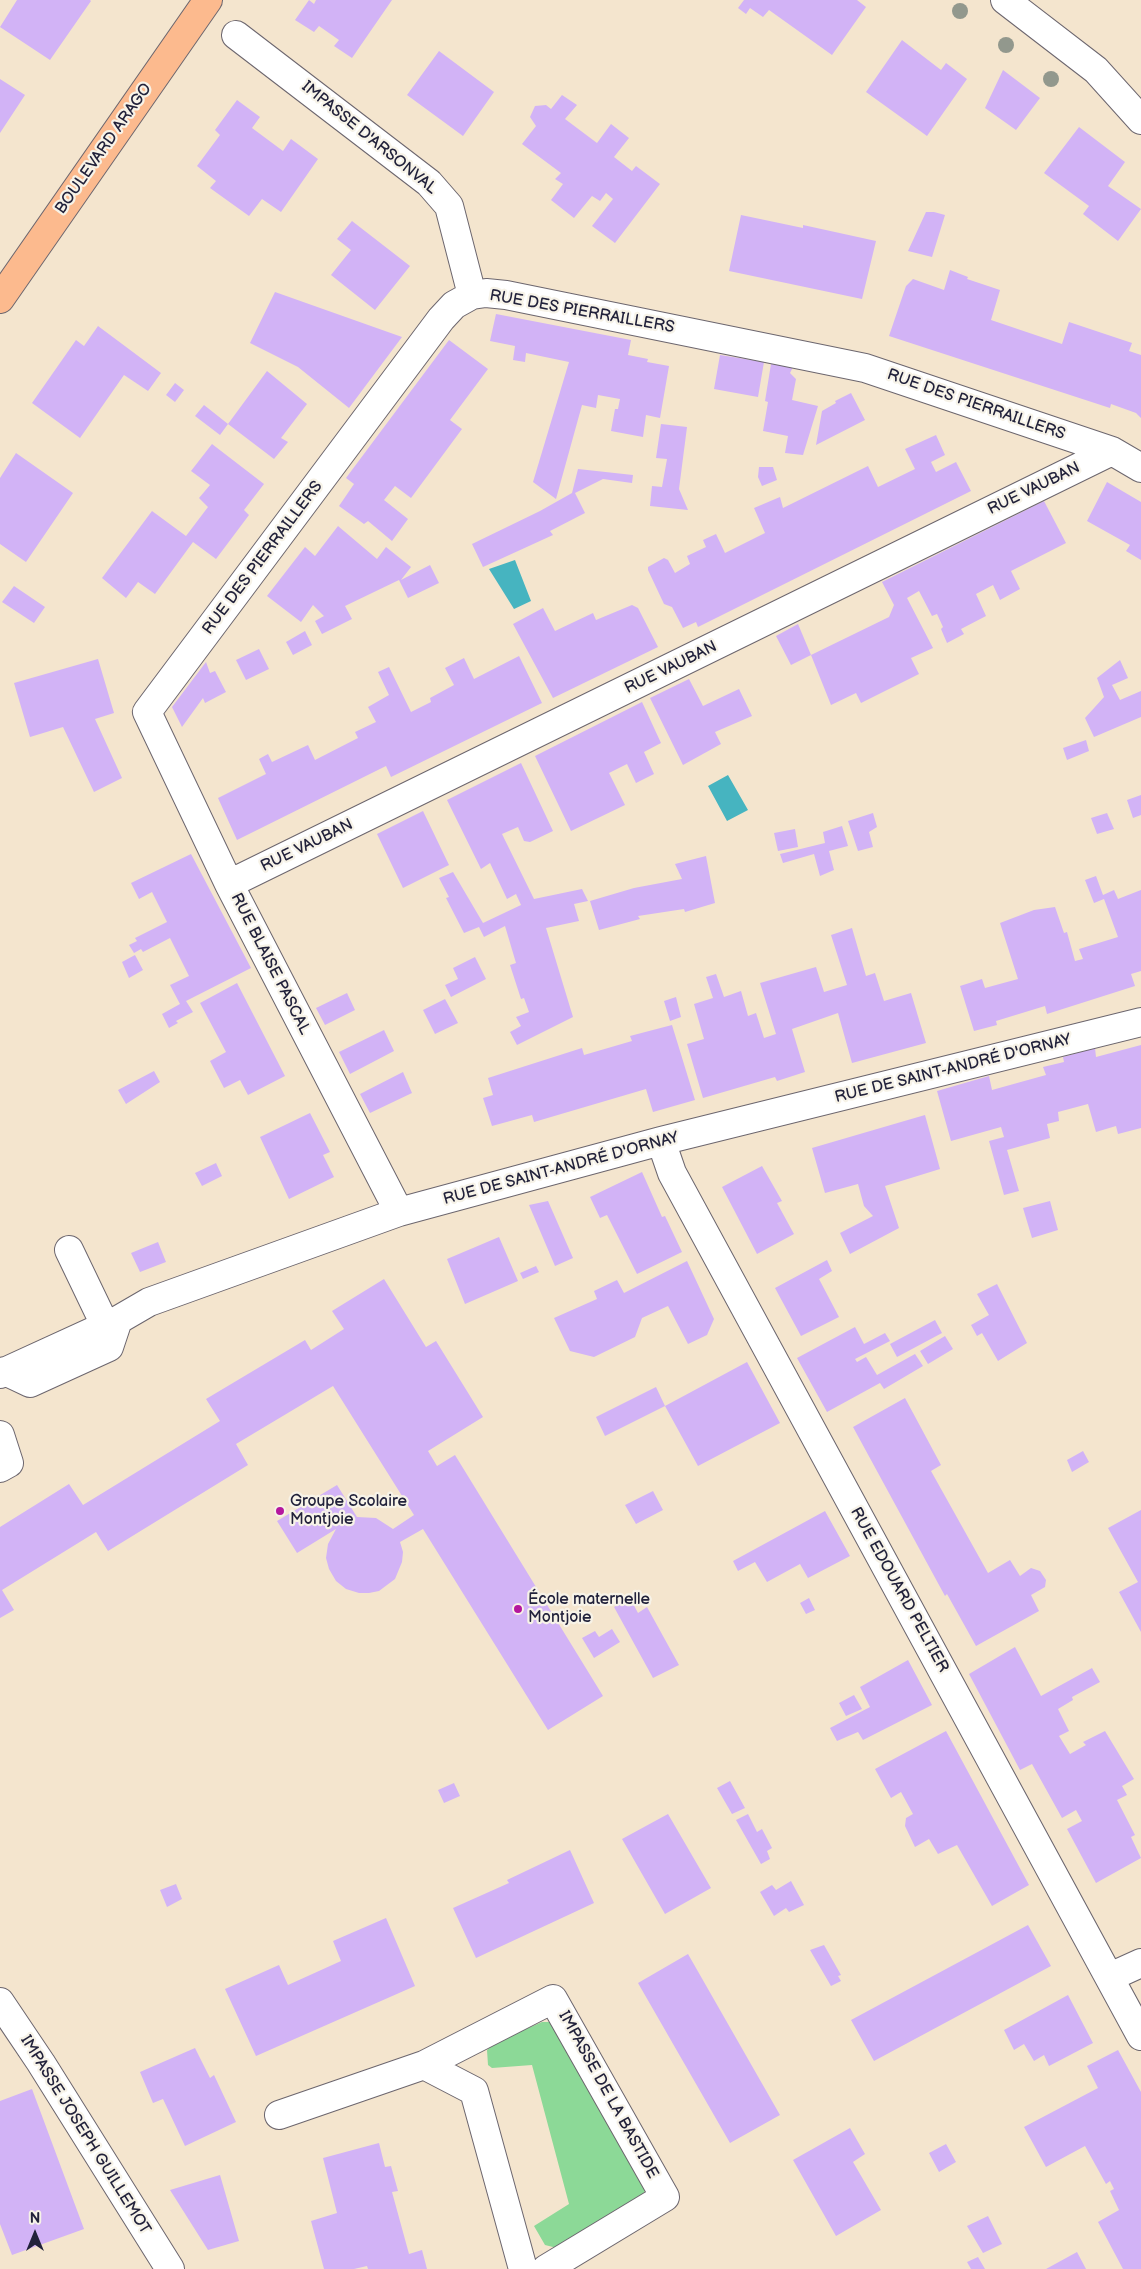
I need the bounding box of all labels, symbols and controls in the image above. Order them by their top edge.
street label: IMPASSE D'ARSONVAL [297,77,441,199]
street label: BOULEVARD ARAGO [52,80,156,218]
street label: RUE DES PIERRAILLERS [488,286,676,338]
street label: RUE DES PIERRAILLERS [884,365,1068,445]
street label: RUE VAUBAN [985,458,1083,520]
street label: RUE DES PIERRAILLERS [199,477,327,639]
street label: RUE VAUBAN [622,637,720,699]
street label: RUE VAUBAN [258,815,356,877]
street label: RUE BLAISE PASCAL [226,890,314,1038]
street label: RUE DE SAINT-ANDRÉ D'ORNAY [833,1030,1073,1108]
street label: RUE DE SAINT-ANDRÉ D'ORNAY [441,1128,681,1210]
place label: Groupe Scolaire Montjoie [290,1492,407,1530]
street label: RUE EDOUARD PELTIER [846,1504,952,1676]
marker: Groupe Scolaire Montjoie [274,1505,286,1517]
place label: École maternelle Montjoie [528,1590,650,1628]
marker: École maternelle Montjoie [512,1603,524,1615]
street label: IMPASSE DE LA BASTIDE [554,2008,662,2182]
street label: IMPASSE JOSEPH GUILLEMOT [16,2032,154,2238]
north arrow [10,2209,60,2259]
text: N [30,2210,40,2227]

